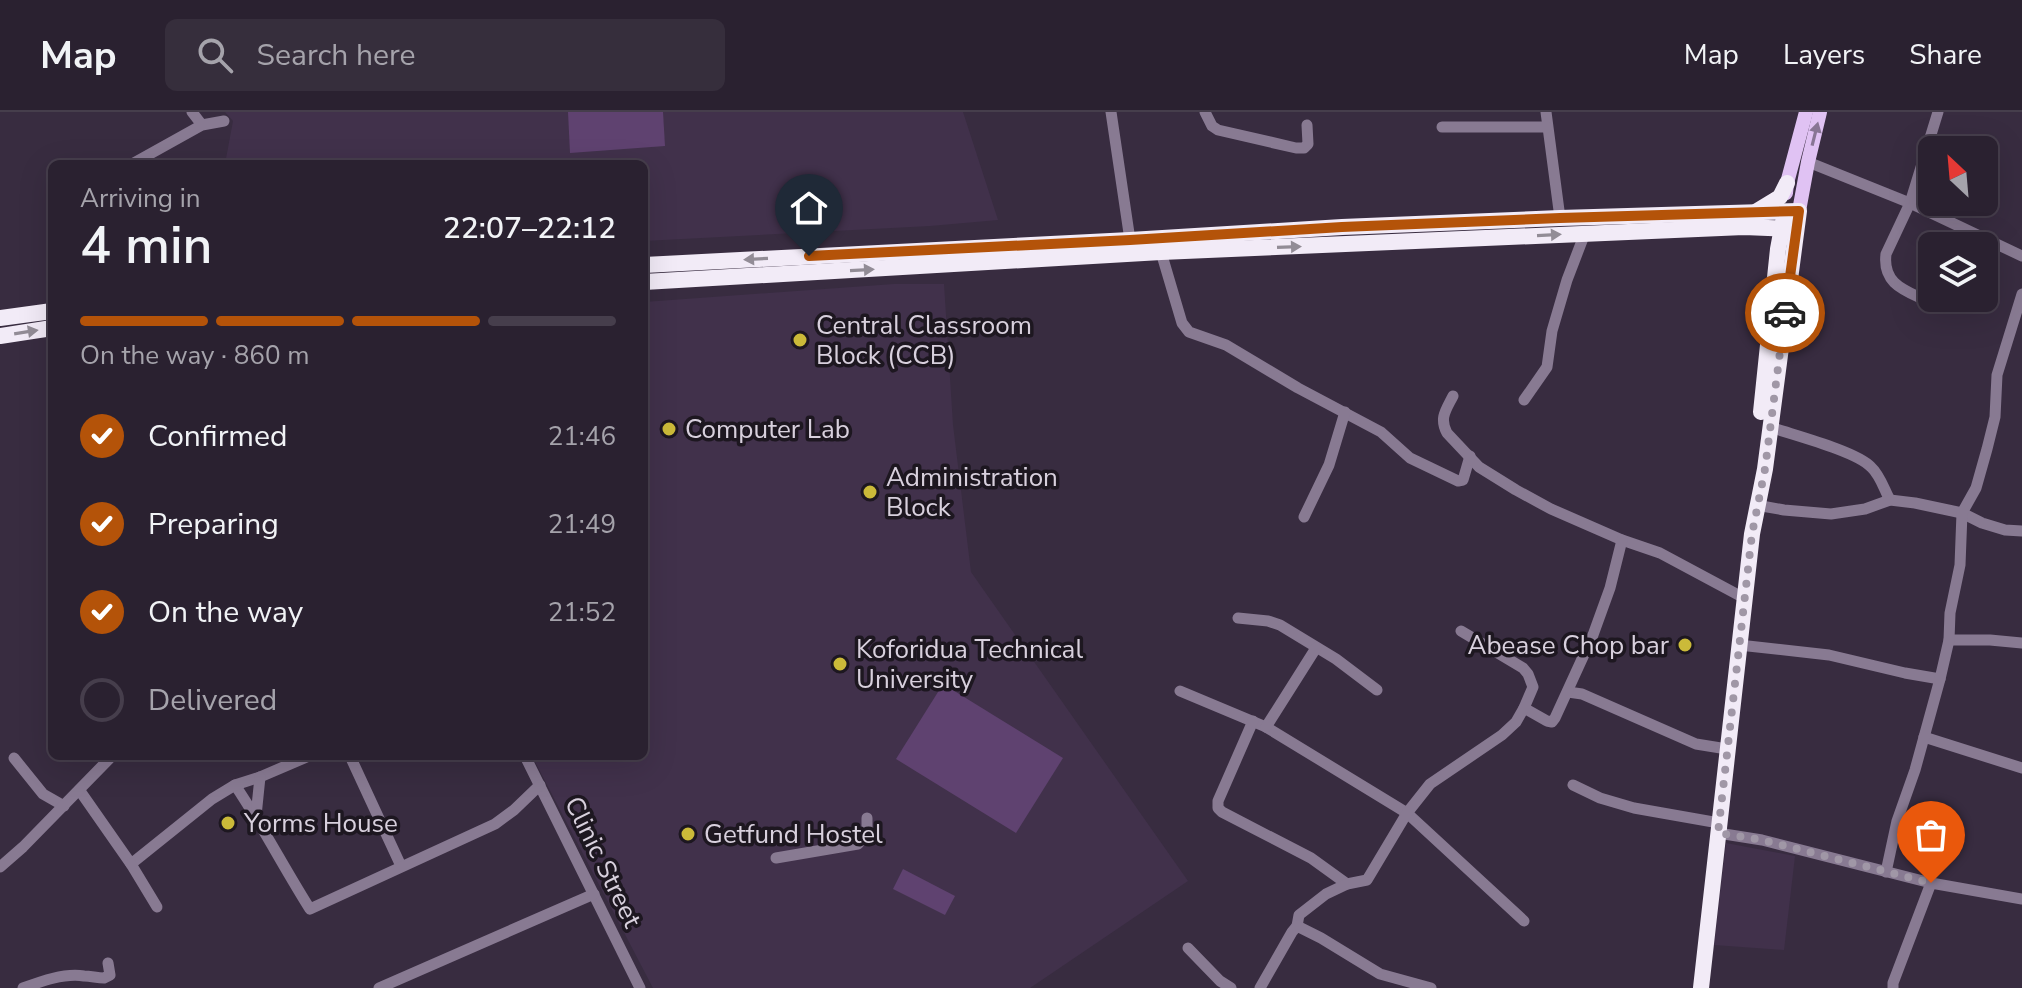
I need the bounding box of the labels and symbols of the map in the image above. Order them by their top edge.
one-way arrow [1809,121,1821,146]
north arrow [1918,136,1998,216]
pin [775,174,843,256]
one-way arrow [1537,228,1562,241]
one-way arrow [1277,240,1302,253]
one-way arrow [743,253,768,266]
one-way arrow [850,263,875,276]
courier [1745,273,1825,353]
place label: Central Classroom Block (CCB) [816,308,1032,373]
one-way arrow [14,325,39,338]
marker: Central Classroom Block (CCB) [791,331,809,349]
place label: Computer Lab [685,412,850,447]
marker: Computer Lab [660,420,678,438]
place label: Administration Block [886,460,1058,525]
marker: Administration Block [861,483,879,501]
place label: Abease Chop bar [1467,628,1670,663]
place label: Koforidua Technical University [856,632,1083,697]
marker: Abease Chop bar [1676,636,1694,654]
marker: Koforidua Technical University [831,655,849,673]
street label: Clinic Street [556,791,650,934]
pin [1897,801,1965,883]
place label: Yorms House [243,806,398,841]
marker: Yorms House [219,814,237,832]
place label: Getfund Hostel [704,817,883,852]
marker: Getfund Hostel [679,825,697,843]

